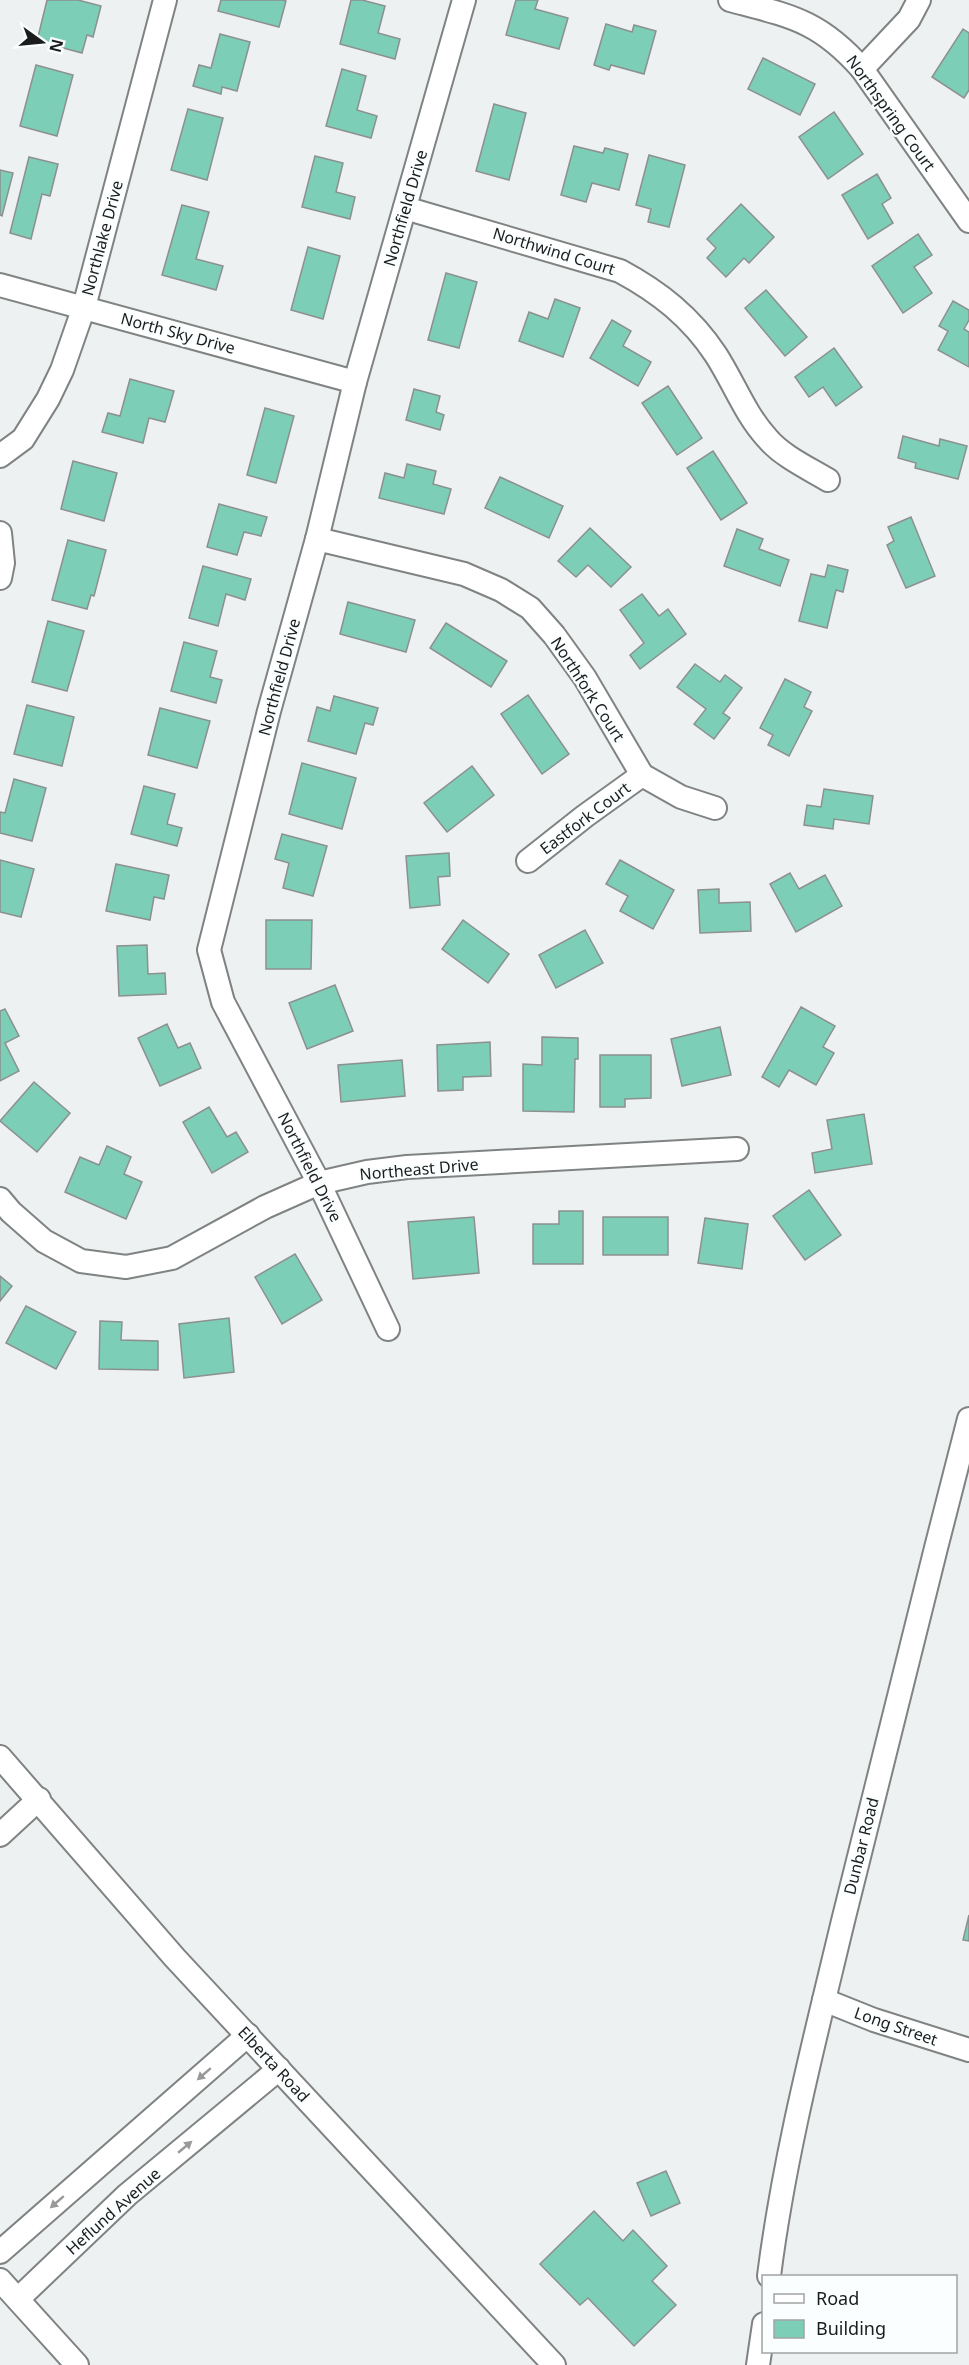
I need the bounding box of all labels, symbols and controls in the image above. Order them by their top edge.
north arrow [12,12,72,72]
text: N [44,37,69,55]
street label: Northspring Court [841,51,941,176]
street label: Northfield Drive [378,147,432,269]
street label: Northlake Drive [76,178,128,298]
street label: Northwind Court [490,222,618,280]
street label: North Sky Drive [118,307,238,359]
street label: Northfield Drive [253,616,305,738]
street label: Northfork Court [546,632,630,746]
street label: Eastfork Court [535,777,635,859]
street label: Northfield Drive [273,1108,347,1226]
street label: Northeast Drive [359,1153,479,1185]
street label: Dunbar Road [838,1795,884,1897]
street label: Long Street [851,2001,941,2051]
street label: Elberta Road [233,2021,315,2107]
one-way arrow [196,2067,211,2081]
one-way arrow [177,2141,192,2154]
street label: Heflund Avenue [61,2163,165,2259]
one-way arrow [50,2195,65,2208]
legend [762,2275,957,2353]
text: Road [816,2286,859,2310]
text: Building [816,2316,886,2340]

